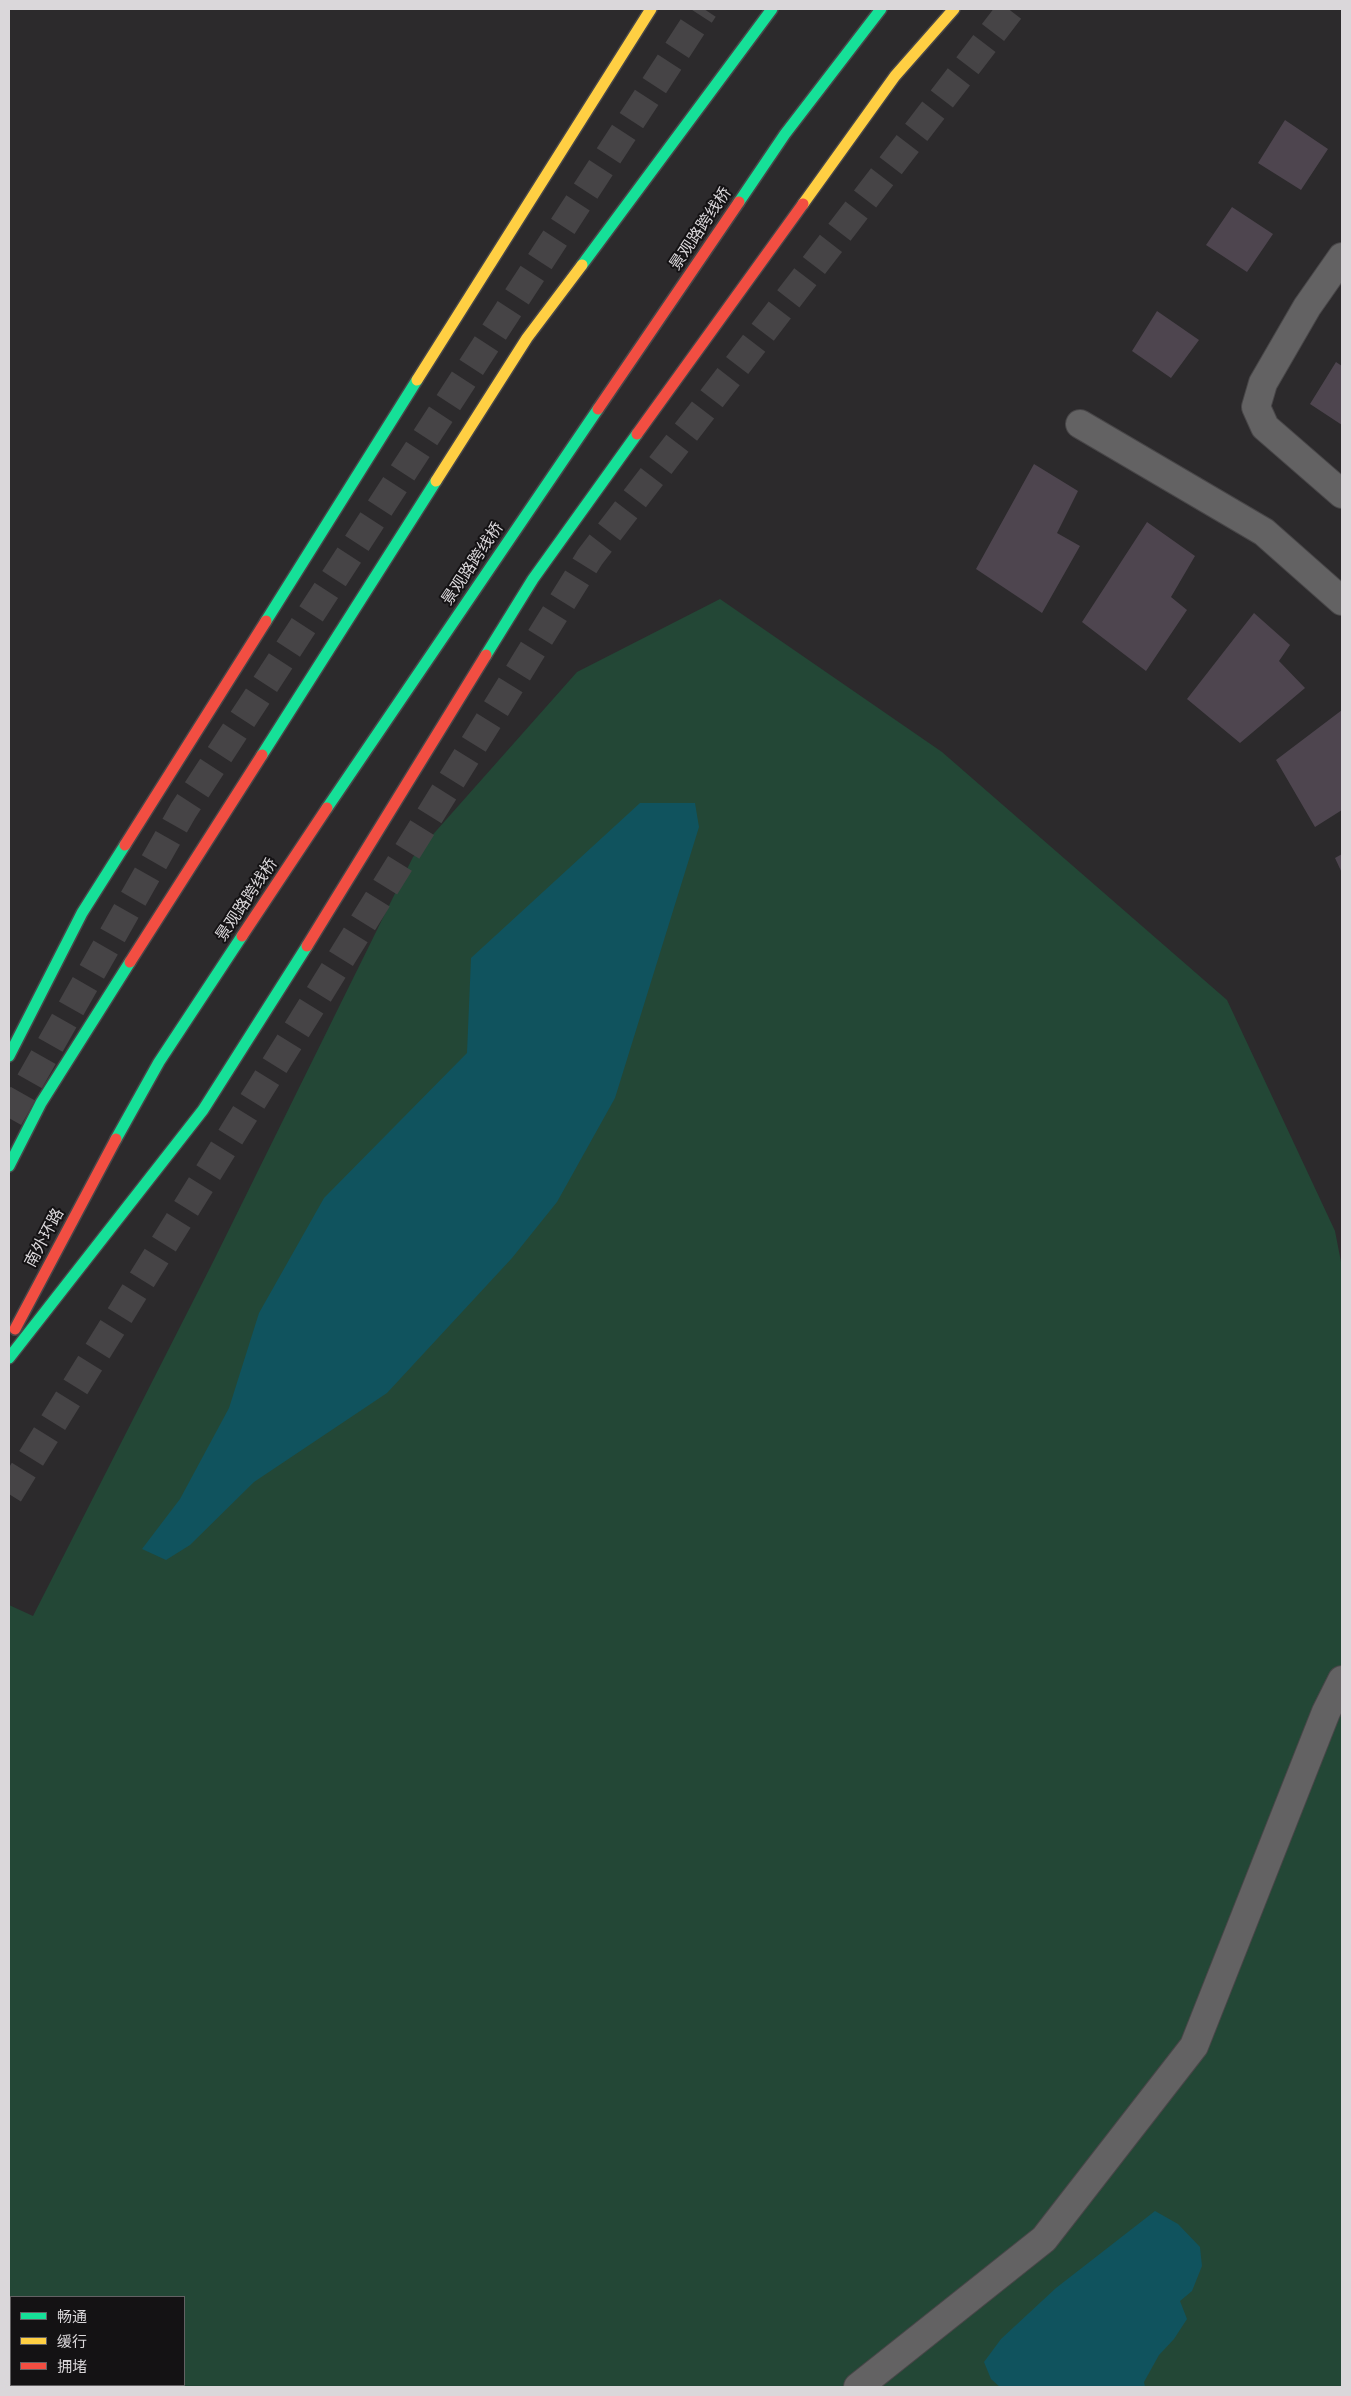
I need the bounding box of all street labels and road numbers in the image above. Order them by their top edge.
street label: 景观路跨线桥 [666,184,736,274]
street label: 景观路跨线桥 [438,519,508,609]
street label: 景观路跨线桥 [212,855,282,945]
street label: 南外环路 [22,1205,68,1271]

